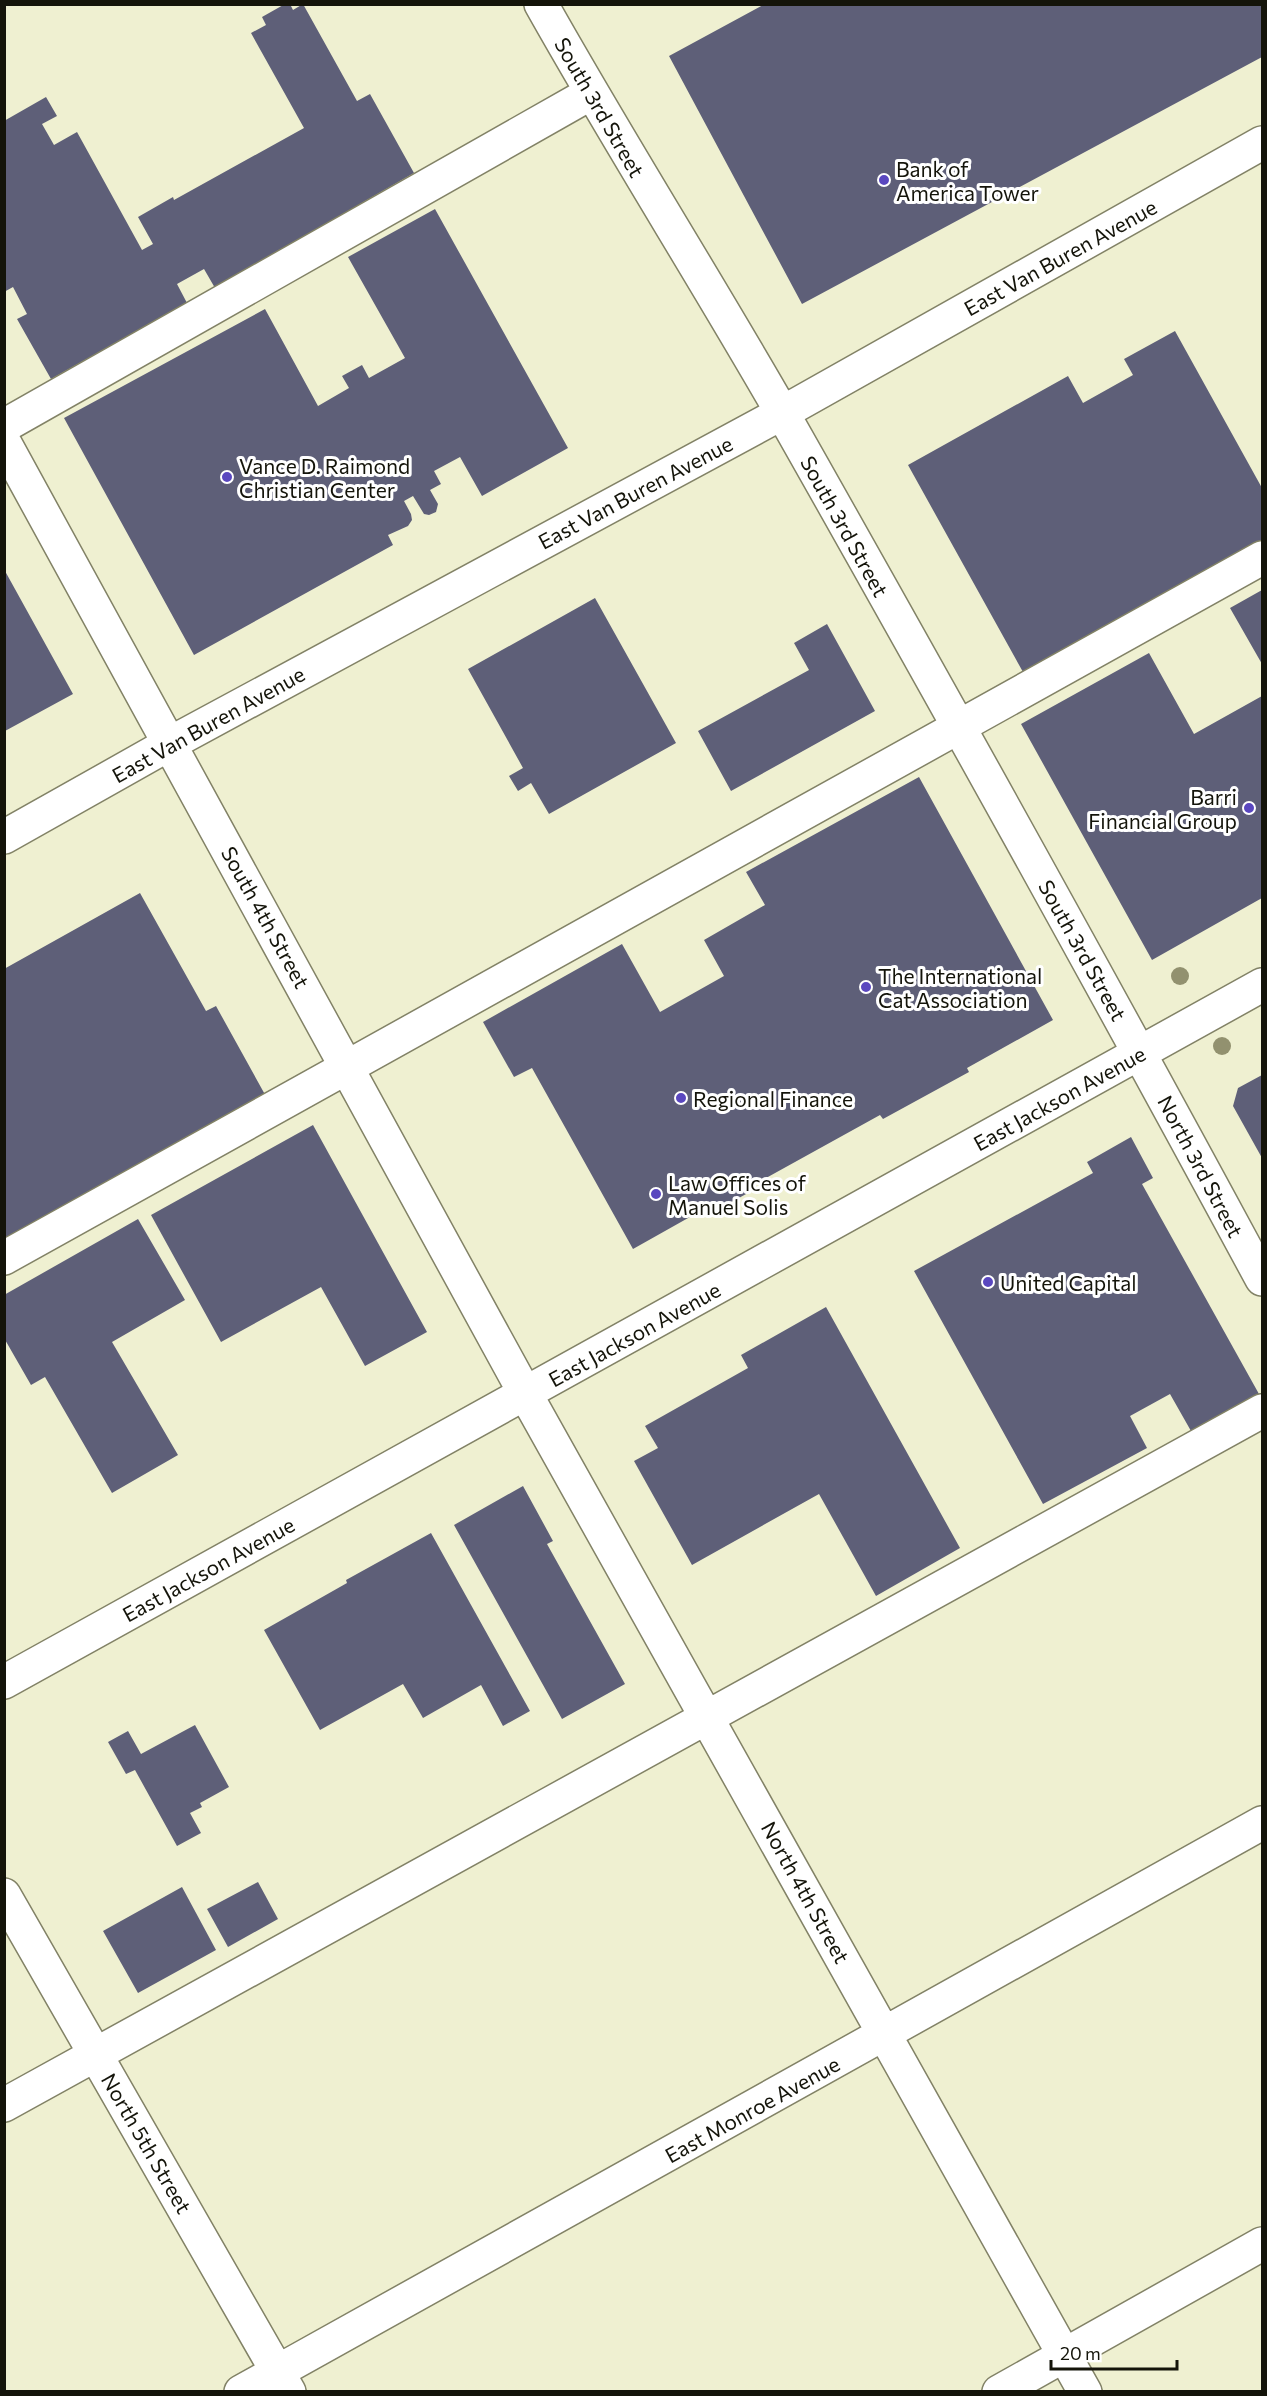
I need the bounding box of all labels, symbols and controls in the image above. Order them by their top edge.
street label: South 3rd Street [550,33,650,181]
place label: Bank of America Tower [896,156,1039,205]
marker: Bank of America Tower [877,173,891,187]
street label: East Van Buren Avenue [959,194,1161,320]
street label: East Van Buren Avenue [534,430,736,554]
street label: South 3rd Street [796,451,894,601]
place label: Vance D. Raimond Christian Center [239,453,410,502]
marker: Vance D. Raimond Christian Center [220,470,234,484]
street label: East Van Buren Avenue [107,661,309,787]
place label: Barri Financial Group [1088,784,1237,833]
marker: Barri Financial Group [1242,801,1256,815]
street label: South 4th Street [217,842,315,992]
street label: South 3rd Street [1034,875,1132,1025]
place label: The International Cat Association [878,963,1042,1012]
marker: The International Cat Association [859,980,873,994]
street label: East Jackson Avenue [969,1040,1149,1156]
place label: Regional Finance [693,1086,853,1111]
marker: Regional Finance [674,1091,688,1105]
street label: North 3rd Street [1153,1091,1249,1241]
place label: Law Offices of Manuel Solis [668,1170,807,1219]
marker: Law Offices of Manuel Solis [649,1187,663,1201]
place label: United Capital [1000,1270,1137,1295]
marker: United Capital [981,1275,995,1289]
street label: East Jackson Avenue [544,1276,724,1392]
street label: East Jackson Avenue [118,1511,298,1627]
street label: North 4th Street [757,1817,855,1967]
street label: East Monroe Avenue [660,2051,844,2167]
street label: North 5th Street [97,2069,197,2217]
scale bar [1051,2333,1177,2371]
text: 20 m [1060,2342,1101,2364]

